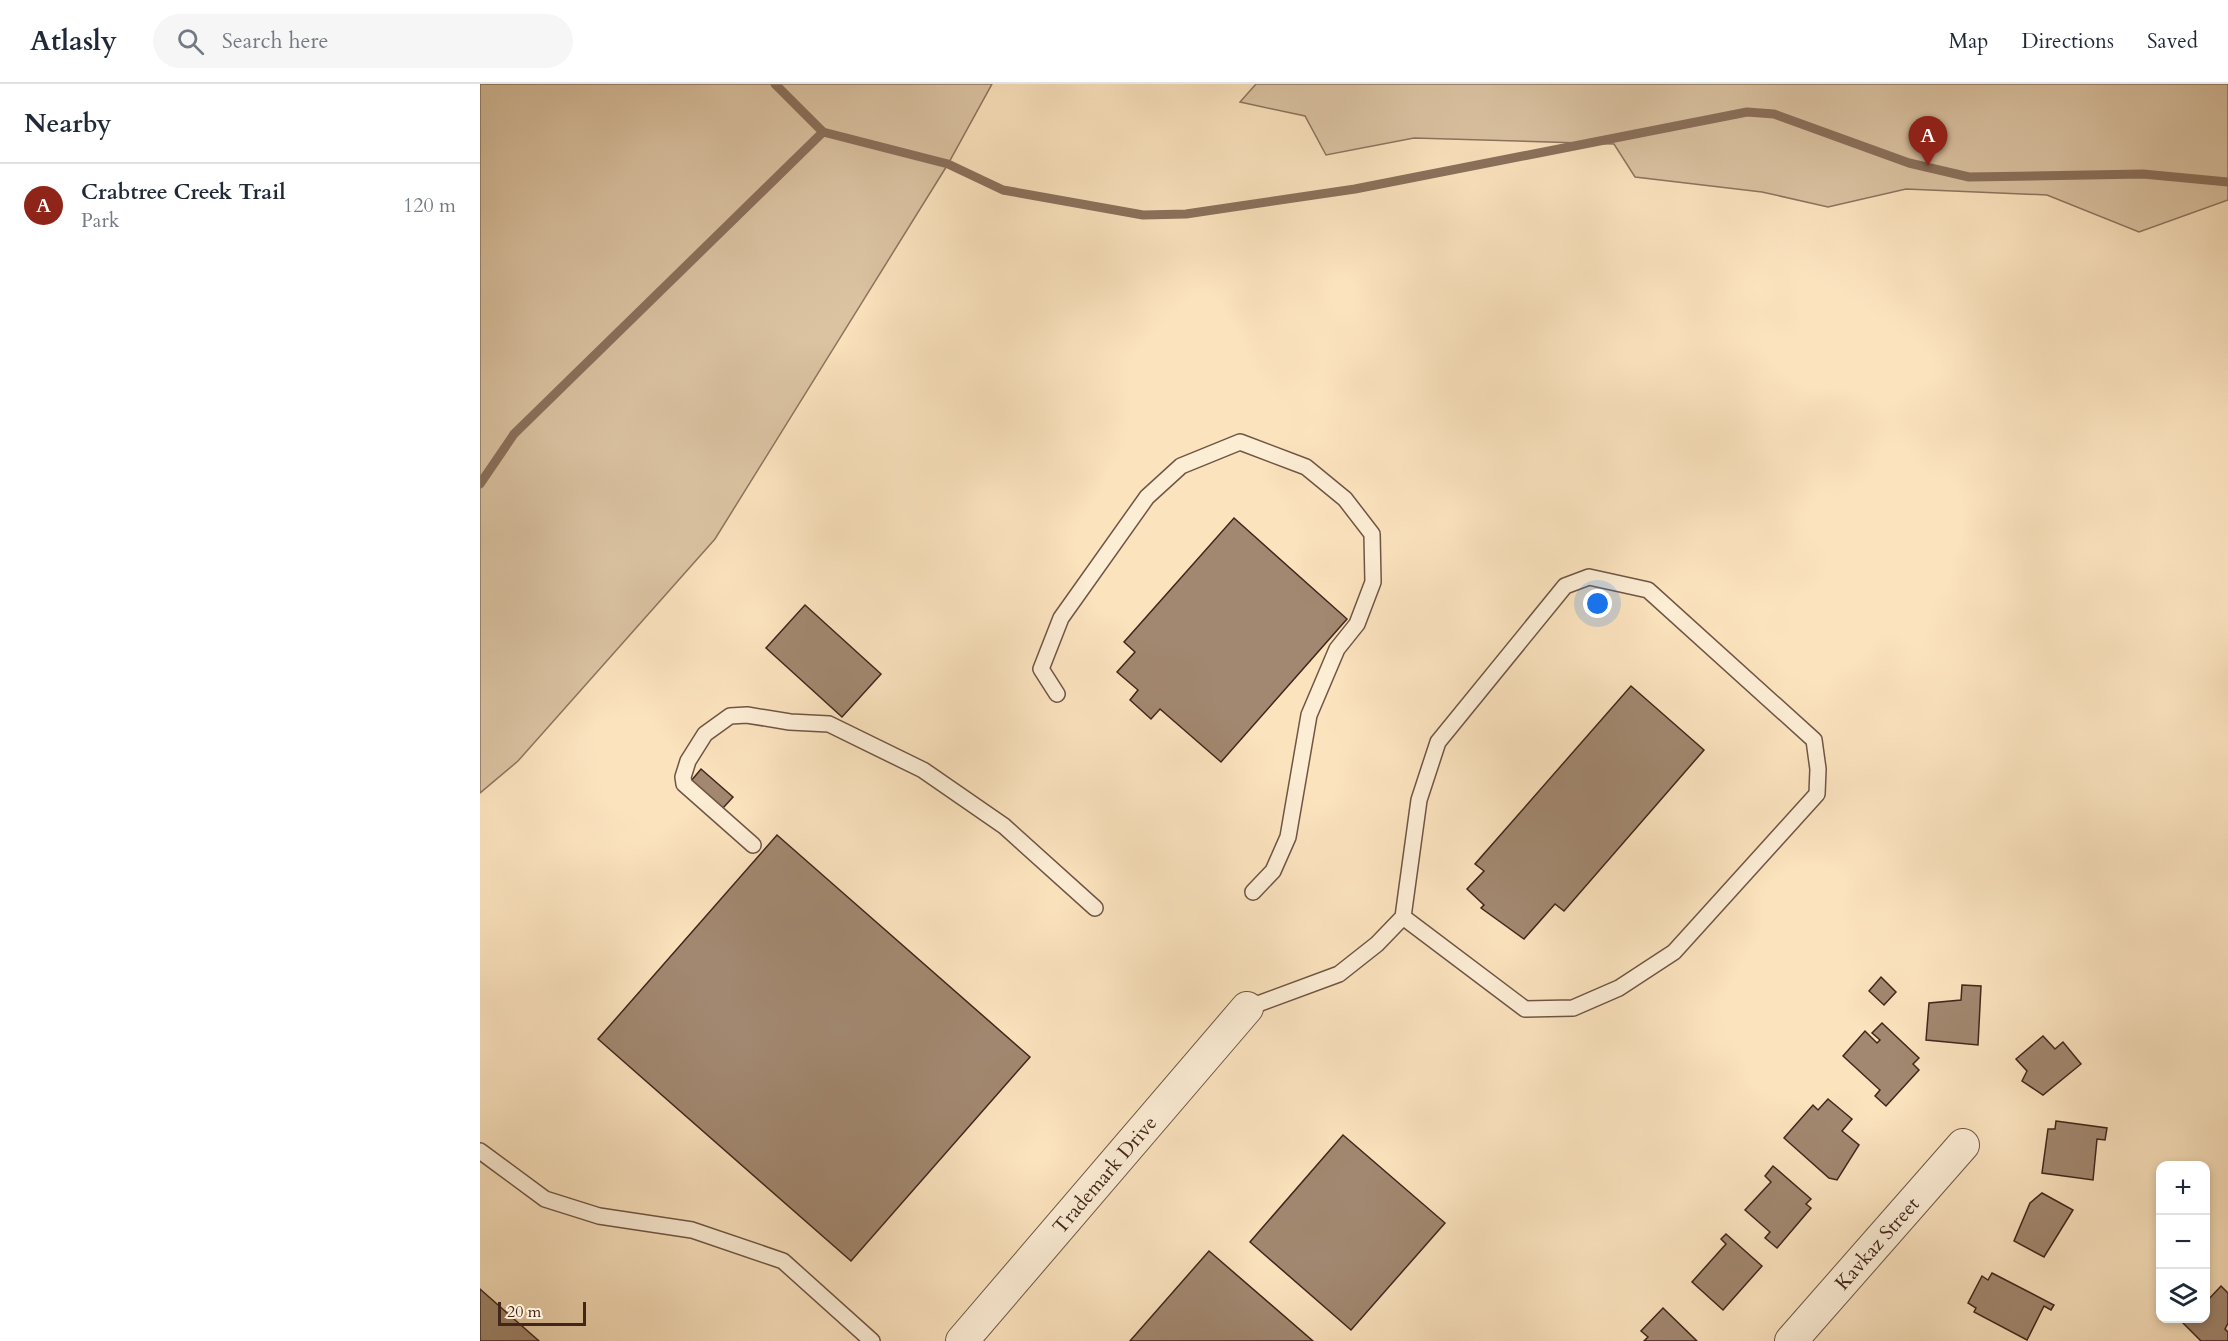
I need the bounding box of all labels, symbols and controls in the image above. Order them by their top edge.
search box [153,14,573,68]
text: Atlasly [30,22,117,60]
icon: search [174,25,207,58]
text: Search here [222,26,328,56]
text: Map [1948,27,1988,56]
text: Directions [2021,27,2114,56]
text: Saved [2147,27,2198,56]
text: Nearby [24,106,112,141]
pin: A [1908,116,1948,166]
text: Crabtree Creek Trail [81,177,286,207]
text: A [36,192,51,219]
text: 120 m [403,192,456,219]
text: Park [81,207,119,234]
your location [1583,589,1612,618]
street label: Trademark Drive [1046,1110,1163,1240]
map controls [2156,1161,2210,1323]
button: + [2156,1161,2210,1215]
street label: Kavkaz Street [1829,1191,1926,1296]
button: − [2156,1215,2210,1269]
button: layers [2156,1269,2210,1323]
scale bar [498,1299,586,1326]
text: 20 m [507,1301,541,1323]

